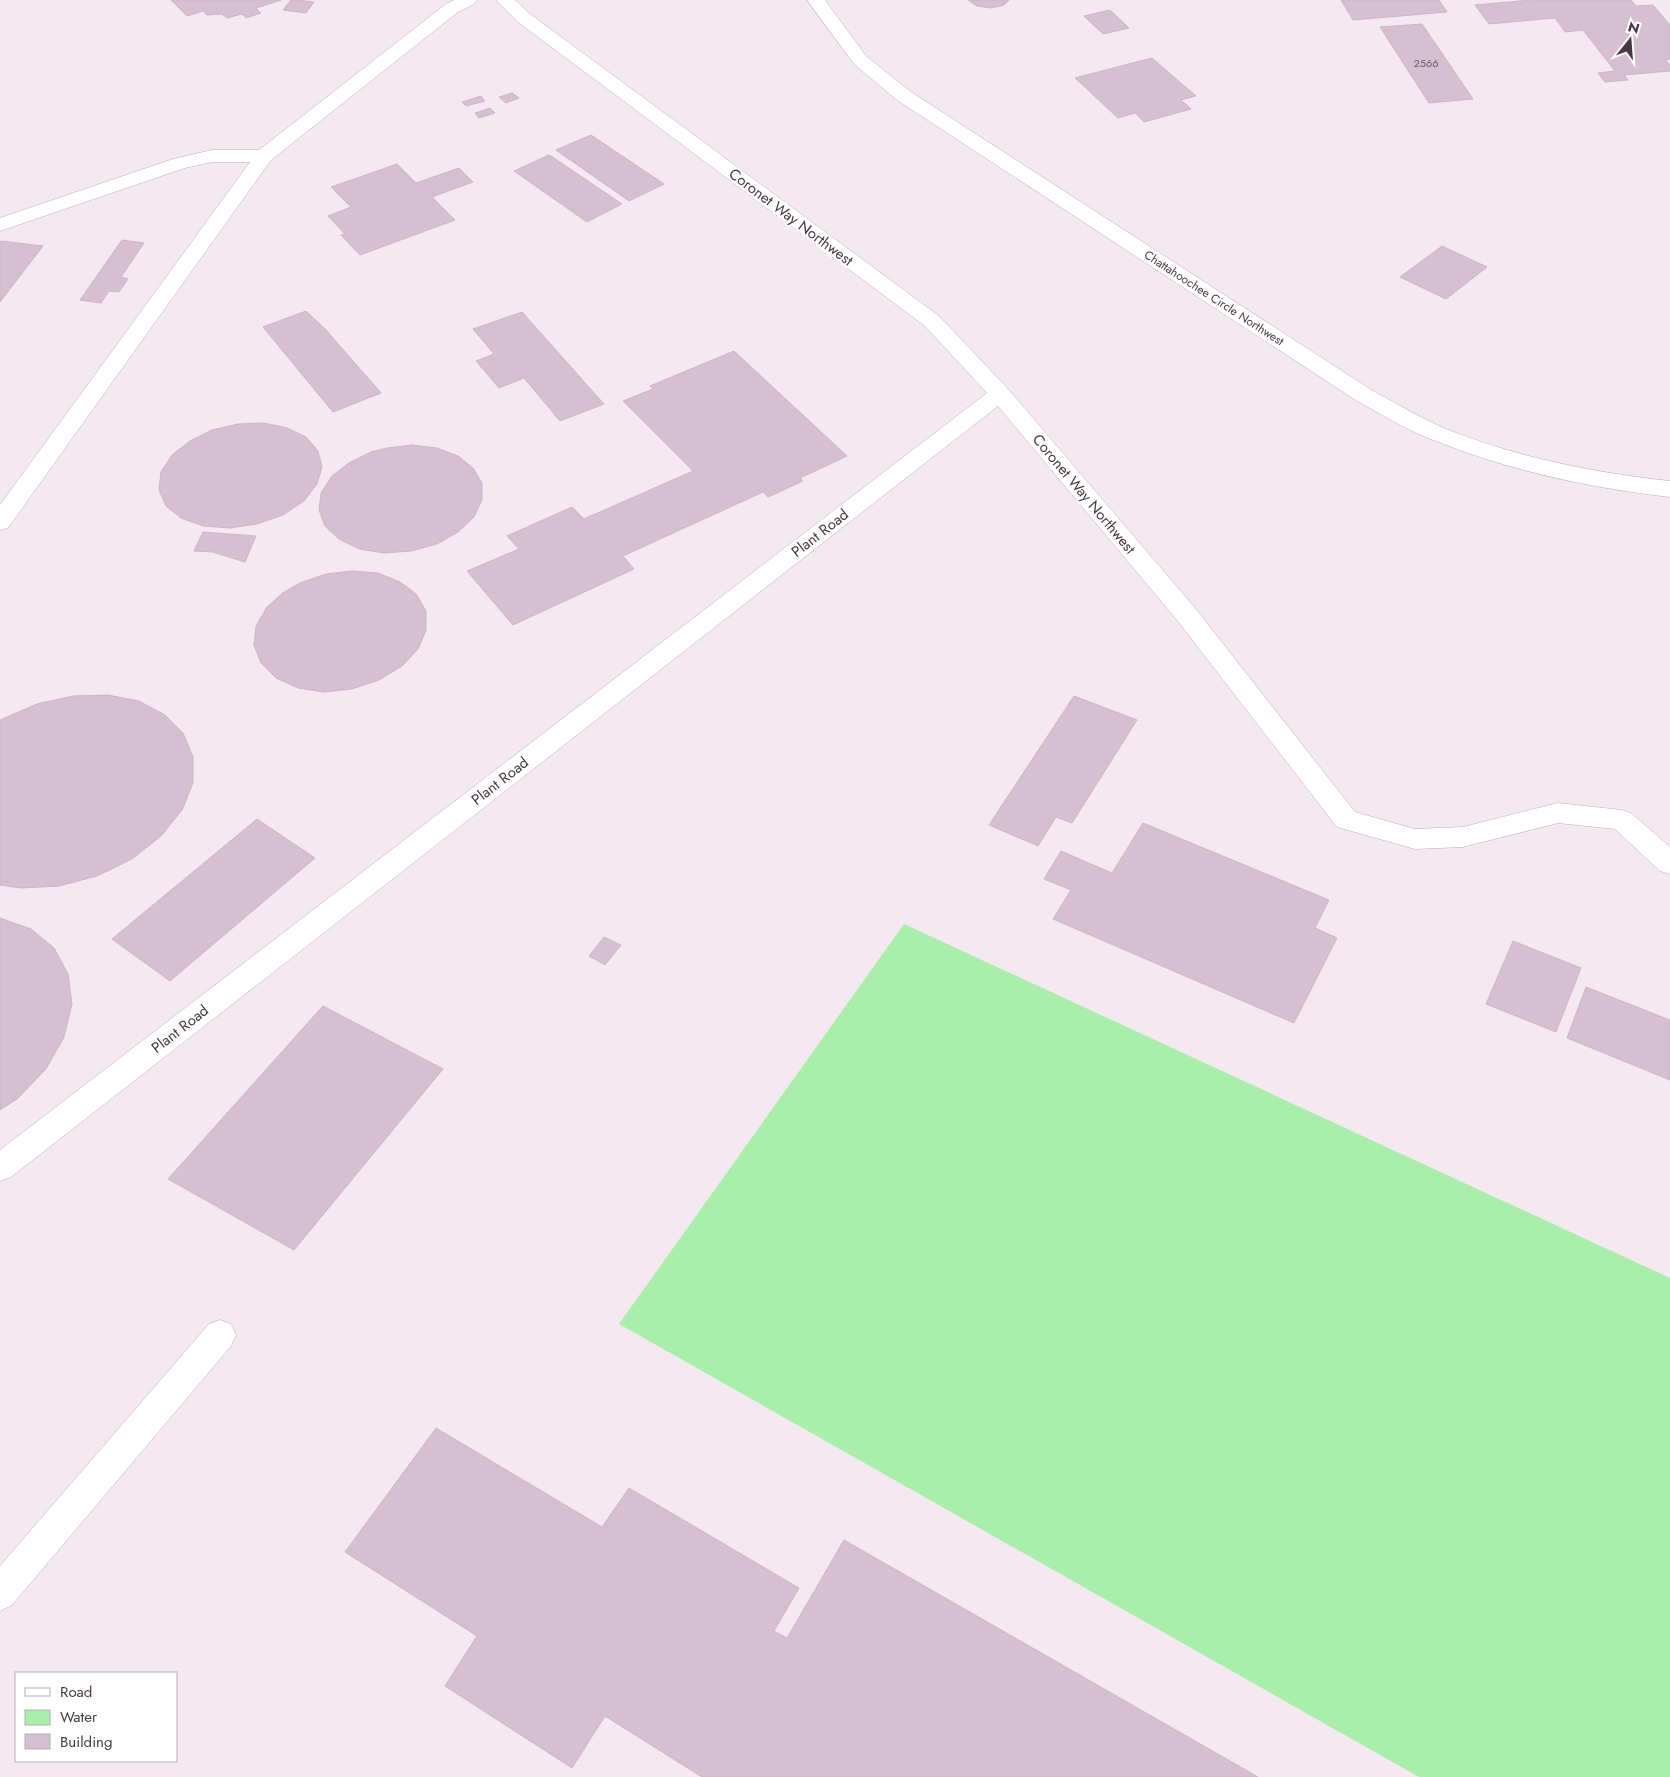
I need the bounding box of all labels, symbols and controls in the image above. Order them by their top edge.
north arrow [1605,15,1655,65]
text: N [1626,16,1642,39]
house number: 2566 [1413,55,1439,71]
street label: Coronet Way Northwest [724,163,858,271]
street label: Chattahoochee Circle Northwest [1140,246,1288,350]
street label: Coronet Way Northwest [1027,429,1141,559]
street label: Plant Road [787,504,853,562]
street label: Plant Road [467,752,533,810]
street label: Plant Road [147,1000,213,1058]
legend [15,1672,178,1762]
text: Road [60,1681,92,1703]
text: Water [60,1706,98,1728]
text: Building [60,1731,112,1753]

